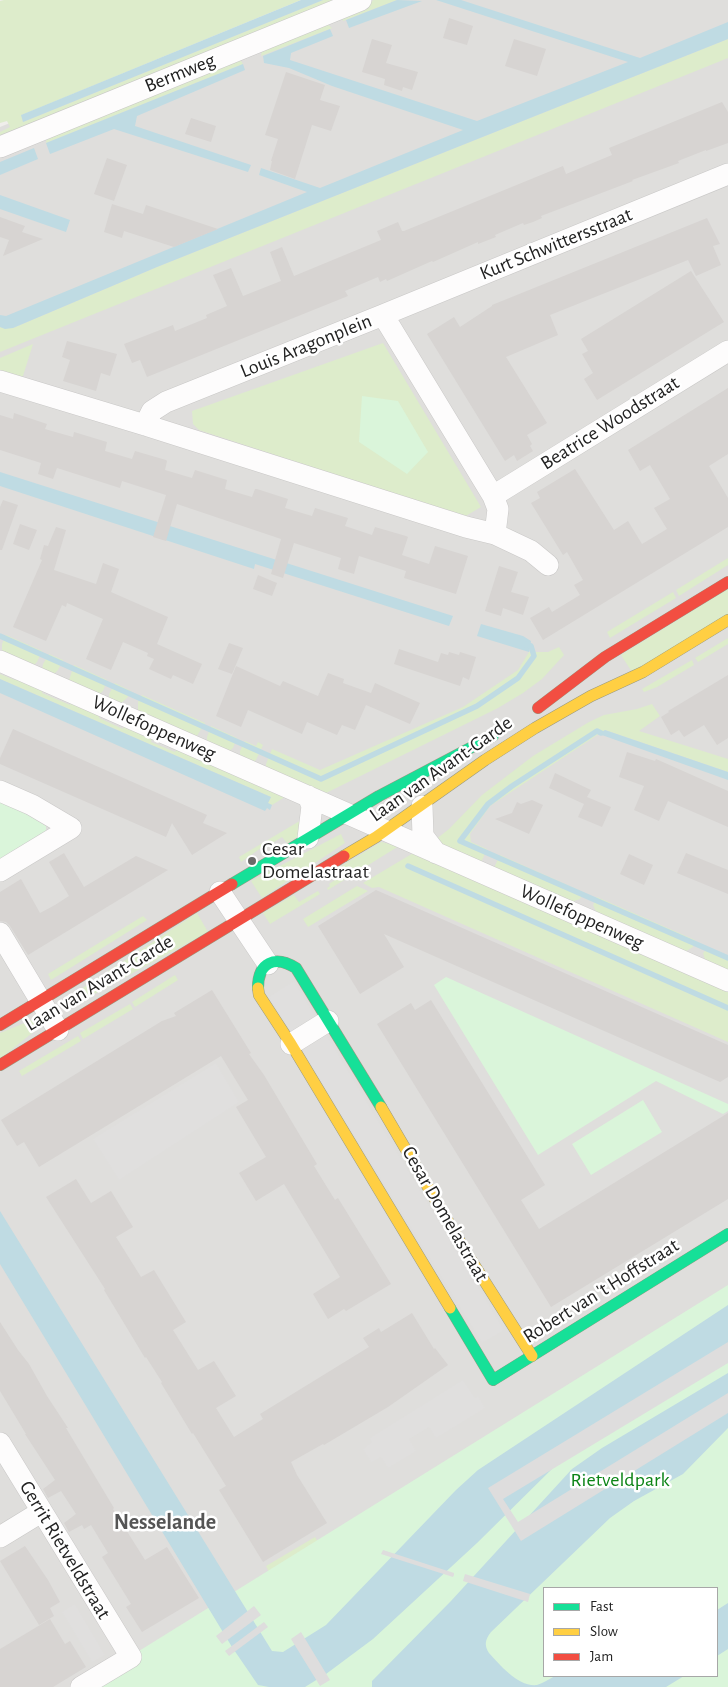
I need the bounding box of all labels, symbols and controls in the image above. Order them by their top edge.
street label: Bermweg [141,48,219,98]
street label: Kurt Schwittersstraat [476,202,636,286]
street label: Louis Aragonplein [237,309,375,383]
street label: Beatrice Woodstraat [536,371,684,475]
street label: Wollefoppenweg [88,690,220,766]
street label: Laan van Avant-Garde [365,711,517,827]
place label: Cesar Domelastraat [262,837,369,884]
marker: Cesar Domelastraat [246,855,258,867]
street label: Wollefoppenweg [516,879,648,955]
street label: Laan van Avant-Garde [20,929,178,1037]
street label: Cesar Domelastraat [397,1142,493,1286]
street label: Robert van 't Hoffstraat [519,1233,683,1349]
park label: Rietveldpark [570,1468,670,1492]
street label: Gerrit Rietveldstraat [14,1476,116,1624]
district label: Nesselande [114,1509,216,1535]
legend [543,1587,718,1677]
text: Fast [590,1599,613,1614]
text: Slow [590,1624,618,1639]
text: Jam [590,1649,613,1664]

